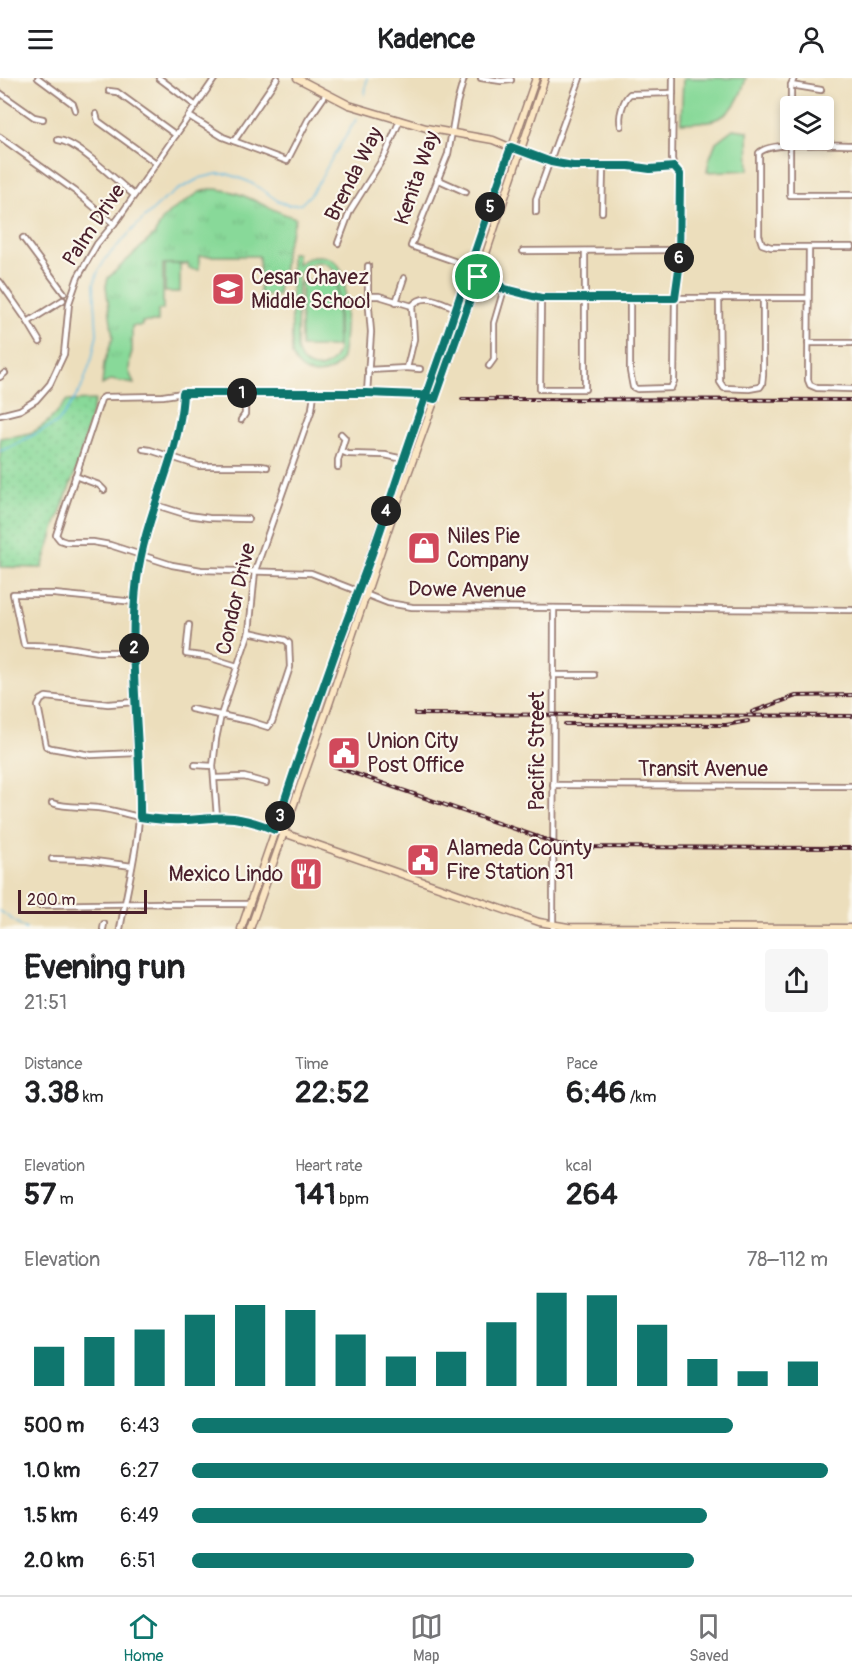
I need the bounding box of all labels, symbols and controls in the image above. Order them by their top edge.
icon: menu [24,23,57,56]
text: Kadence [377,23,475,56]
icon: person [795,23,828,56]
map controls [780,96,834,150]
button: layers [780,96,834,150]
street label: Brenda Way [319,122,389,226]
street label: Kenita Way [388,127,446,229]
street label: Palm Drive [57,178,132,271]
pin: 5 [475,192,505,222]
text: 5 [486,197,494,217]
pin: 6 [664,243,694,273]
text: 6 [674,248,684,268]
pin [452,251,503,302]
icon: arrive [461,260,494,293]
place label: Cesar Chavez Middle School [251,264,371,315]
school or university icon: Cesar Chavez Middle School [210,271,246,307]
pin: 1 [227,378,257,408]
text: 1 [239,383,245,403]
pin: 4 [371,496,401,526]
text: 4 [381,501,391,521]
place label: Niles Pie Company [447,523,529,574]
shop icon: Niles Pie Company [406,530,442,566]
street label: Condor Drive [210,540,262,658]
street label: Dowe Avenue [408,575,527,605]
pin: 2 [119,633,149,663]
text: 2 [130,638,138,658]
street label: Pacific Street [524,691,551,811]
place label: Union City Post Office [367,728,465,779]
public building icon: Union City Post Office [326,735,362,771]
street label: Transit Avenue [638,756,769,783]
pin: 3 [265,801,295,831]
text: 3 [276,806,284,826]
place label: Alameda County Fire Station 31 [446,835,592,886]
public building icon: Alameda County Fire Station 31 [405,842,441,878]
restaurant icon: Mexico Lindo [288,856,324,892]
place label: Mexico Lindo [168,861,283,888]
scale bar [18,887,147,914]
text: 200 m [27,890,75,910]
text: Evening run [24,947,185,988]
button: share [765,949,828,1012]
text: 21:51 [24,990,67,1015]
text: Distance [24,1054,83,1074]
text: Time [295,1054,328,1074]
text: Pace [566,1054,598,1074]
text: 3.38 [24,1074,79,1111]
text: 22:52 [295,1074,370,1111]
text: 6:46 [566,1074,626,1111]
text: km [79,1087,104,1107]
text: /km [626,1087,656,1107]
text: Elevation [24,1156,85,1176]
text: Heart rate [295,1156,362,1176]
text: kcal [566,1156,592,1176]
text: 57 [24,1176,56,1213]
text: 141 [295,1176,336,1213]
text: 264 [566,1176,618,1213]
text: m [56,1189,74,1209]
text: bpm [336,1189,369,1209]
text: Elevation [24,1247,100,1272]
text: 78–112 m [747,1247,828,1272]
text: 500 m [24,1413,84,1438]
text: 6:43 [120,1413,160,1438]
text: 1.0 km [24,1458,80,1483]
text: 6:27 [120,1458,159,1483]
text: 1.5 km [24,1503,77,1528]
text: 6:49 [120,1503,159,1528]
text: 2.0 km [24,1548,84,1573]
text: 6:51 [120,1548,156,1573]
tab: Home [123,1610,164,1666]
tab: Map [410,1610,443,1666]
tab: Saved [689,1610,729,1666]

